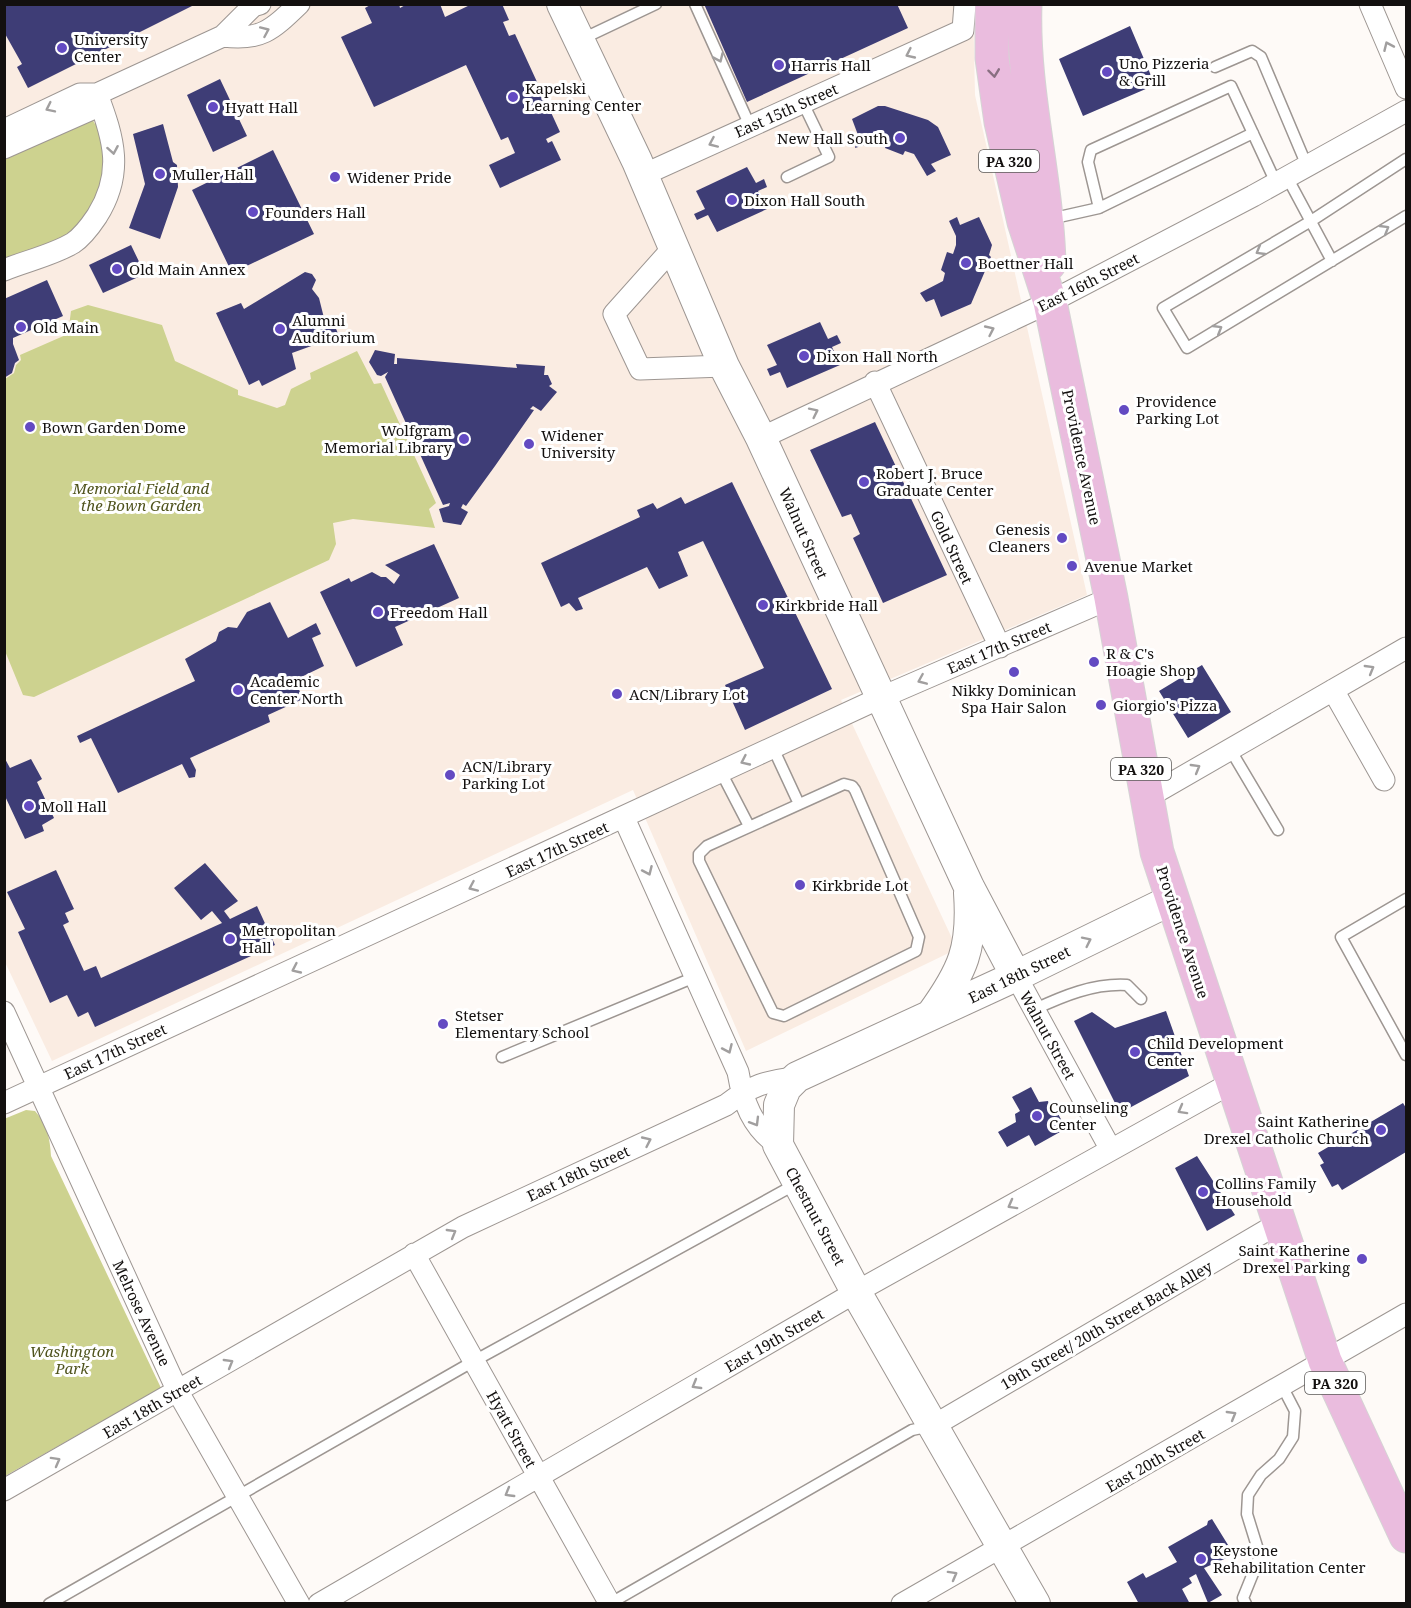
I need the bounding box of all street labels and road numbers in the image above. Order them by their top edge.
street label: East 15th Street [731,78,841,142]
road number: PA 320 [979,150,1039,172]
street label: East 16th Street [1034,248,1142,316]
street label: Providence Avenue [1058,387,1106,527]
street label: Walnut Street [775,484,833,582]
street label: Gold Street [926,507,978,587]
street label: East 17th Street [944,616,1054,678]
road number: PA 320 [1111,758,1171,780]
street label: East 17th Street [502,816,612,882]
street label: Providence Avenue [1152,863,1214,1001]
street label: East 18th Street [965,941,1073,1007]
street label: Walnut Street [1016,987,1080,1083]
street label: East 17th Street [60,1018,170,1084]
street label: East 18th Street [523,1140,633,1206]
street label: Chestnut Street [782,1163,850,1269]
street label: 19th Street/ 20th Street Back Alley [996,1256,1216,1394]
street label: Melrose Avenue [109,1257,175,1369]
street label: East 19th Street [721,1304,827,1376]
street label: East 18th Street [99,1370,205,1442]
road number: PA 320 [1305,1372,1365,1394]
street label: Hyatt Street [483,1387,541,1471]
street label: East 20th Street [1102,1424,1208,1496]

